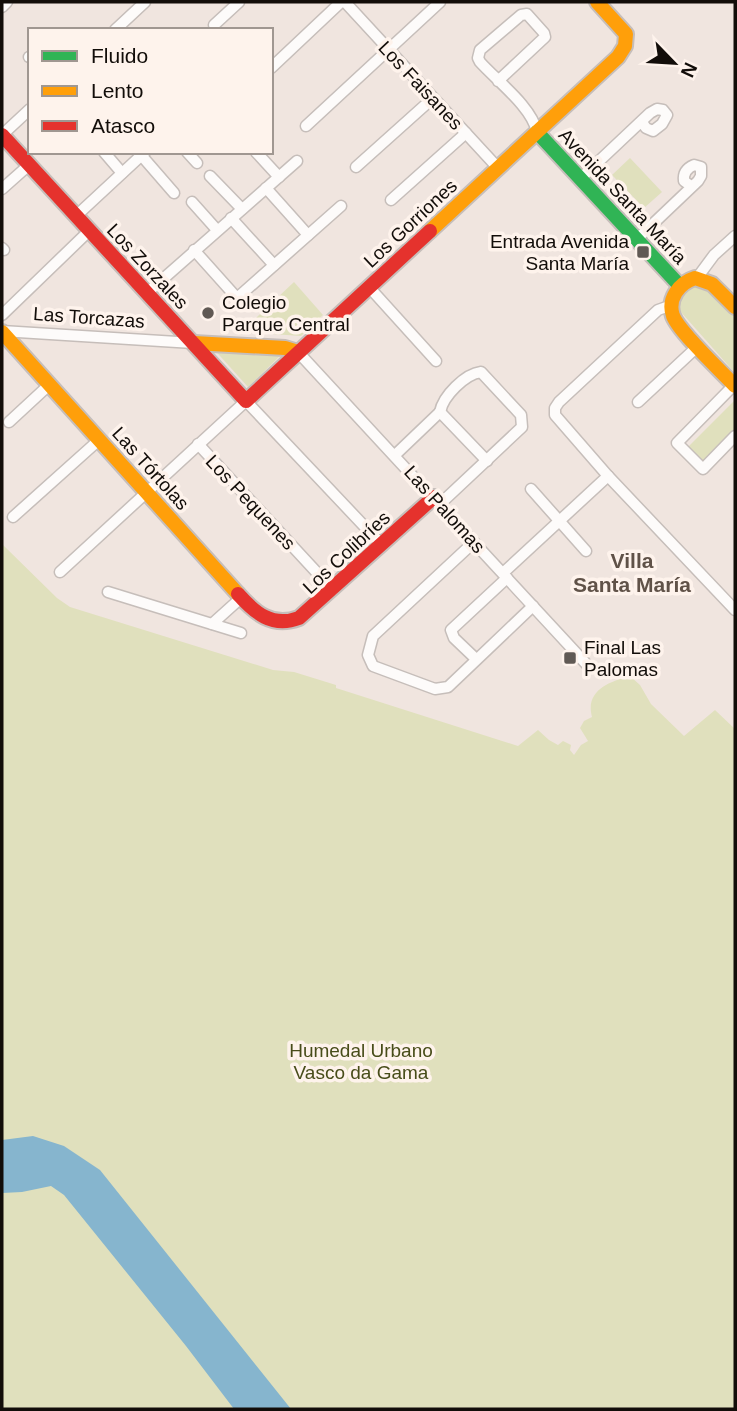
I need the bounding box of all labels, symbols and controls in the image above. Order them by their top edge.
legend [28,28,273,154]
north arrow [639,28,709,98]
street label: Los Faisanes [374,37,467,134]
text: Fluido [91,44,148,67]
text: N [677,59,701,81]
text: Lento [91,79,144,102]
text: Atasco [91,114,155,137]
street label: Avenida Santa María [555,124,691,269]
street label: Los Gorriones [360,175,461,272]
street label: Los Zorzales [103,219,192,313]
place label: Entrada Avenida Santa María [490,231,629,274]
marker: Entrada Avenida Santa María [635,244,651,260]
place label: Colegio Parque Central [222,292,350,335]
street label: Las Torcazas [33,303,145,332]
marker: Colegio Parque Central [200,305,216,321]
street label: Las Tórtolas [108,423,193,514]
street label: Los Pequenes [202,451,300,554]
street label: Las Palomas [400,461,489,557]
street label: Los Colibríes [299,507,394,598]
district label: Villa Santa María [573,549,691,596]
place label: Final Las Palomas [584,637,661,680]
marker: Final Las Palomas [562,650,578,666]
park label: Humedal Urbano Vasco da Gama [289,1040,433,1083]

